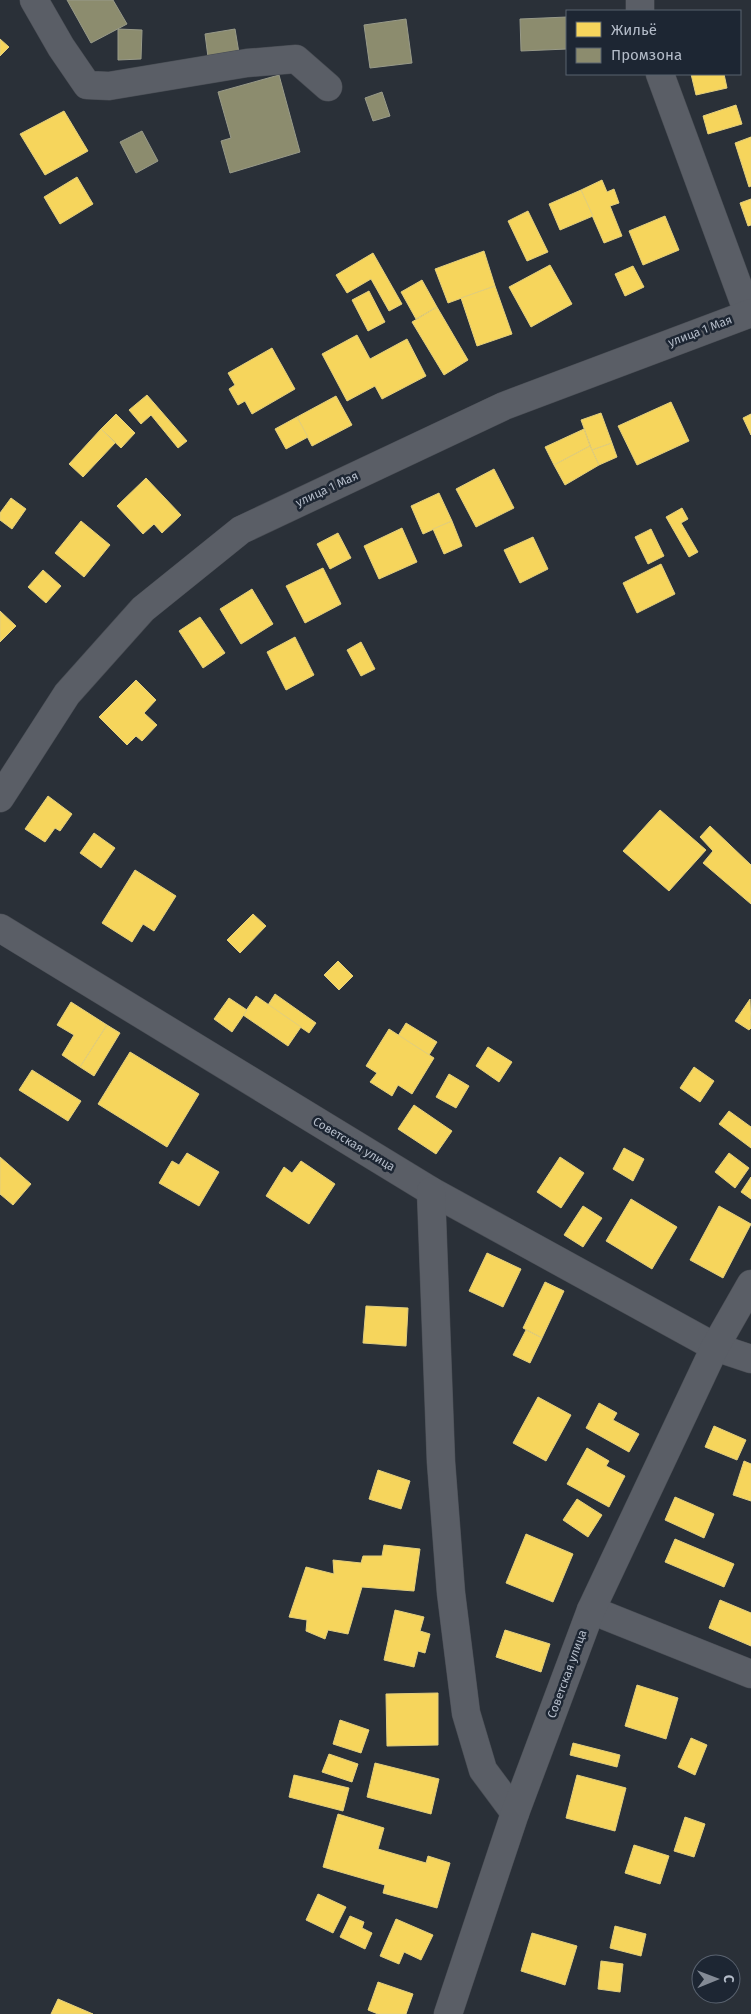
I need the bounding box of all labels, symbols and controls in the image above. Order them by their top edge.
legend [566,10,741,75]
text: Жильё [611,21,657,39]
text: Промзона [611,46,682,64]
street label: улица 1 Мая [666,312,734,350]
street label: улица 1 Мая [293,468,361,510]
street label: Советская улица [310,1114,398,1174]
street label: Советская улица [544,1628,590,1720]
north arrow [691,1954,741,2004]
text: С [720,1975,737,1983]

